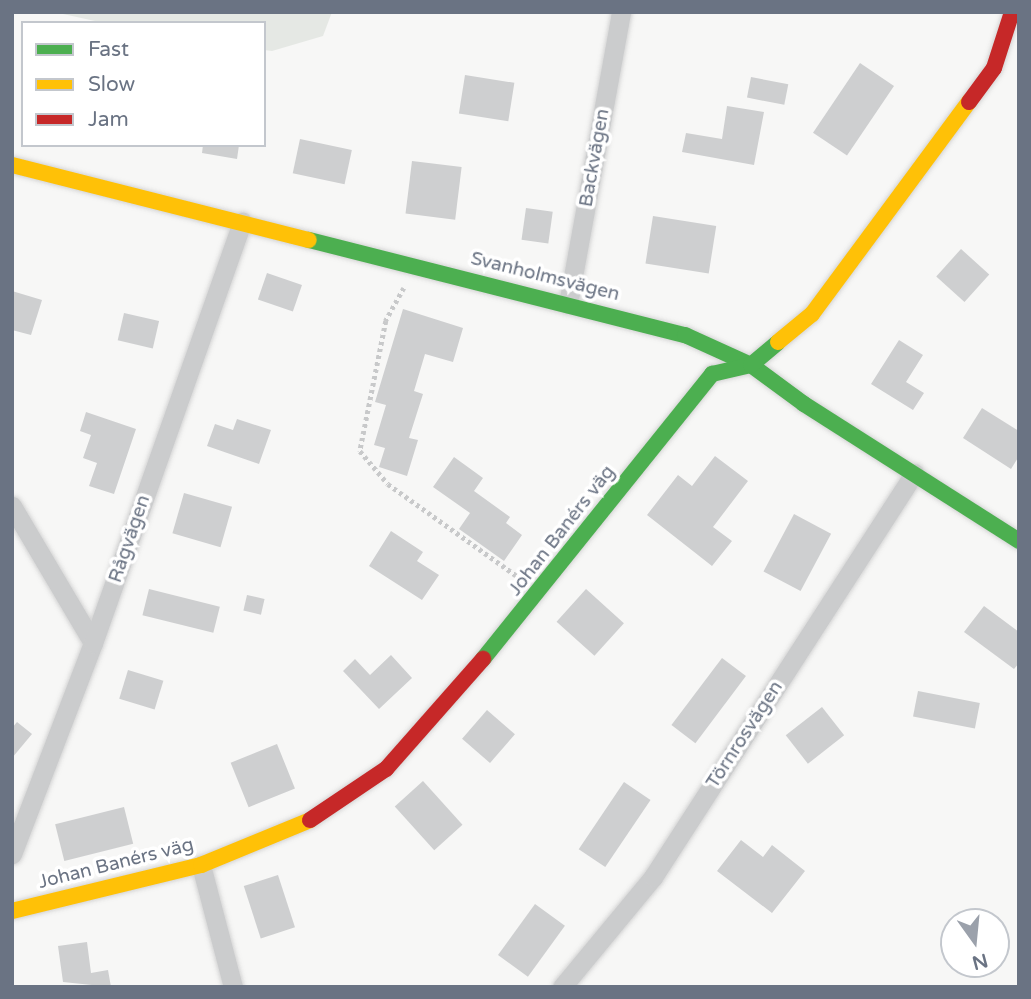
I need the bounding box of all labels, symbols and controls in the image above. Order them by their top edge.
legend [21,21,266,147]
text: Fast [88,37,129,62]
text: Slow [88,72,135,97]
text: Jam [88,107,129,132]
street label: Backvägen [575,107,615,209]
street label: Svanholmsvägen [468,247,622,307]
street label: Johan Banérs väg [504,461,620,601]
street label: Rågvägen [104,492,156,586]
street label: Törnrosvägen [702,677,788,793]
street label: Johan Banérs väg [36,834,196,894]
north arrow [940,908,1010,978]
text: N [970,949,990,974]

